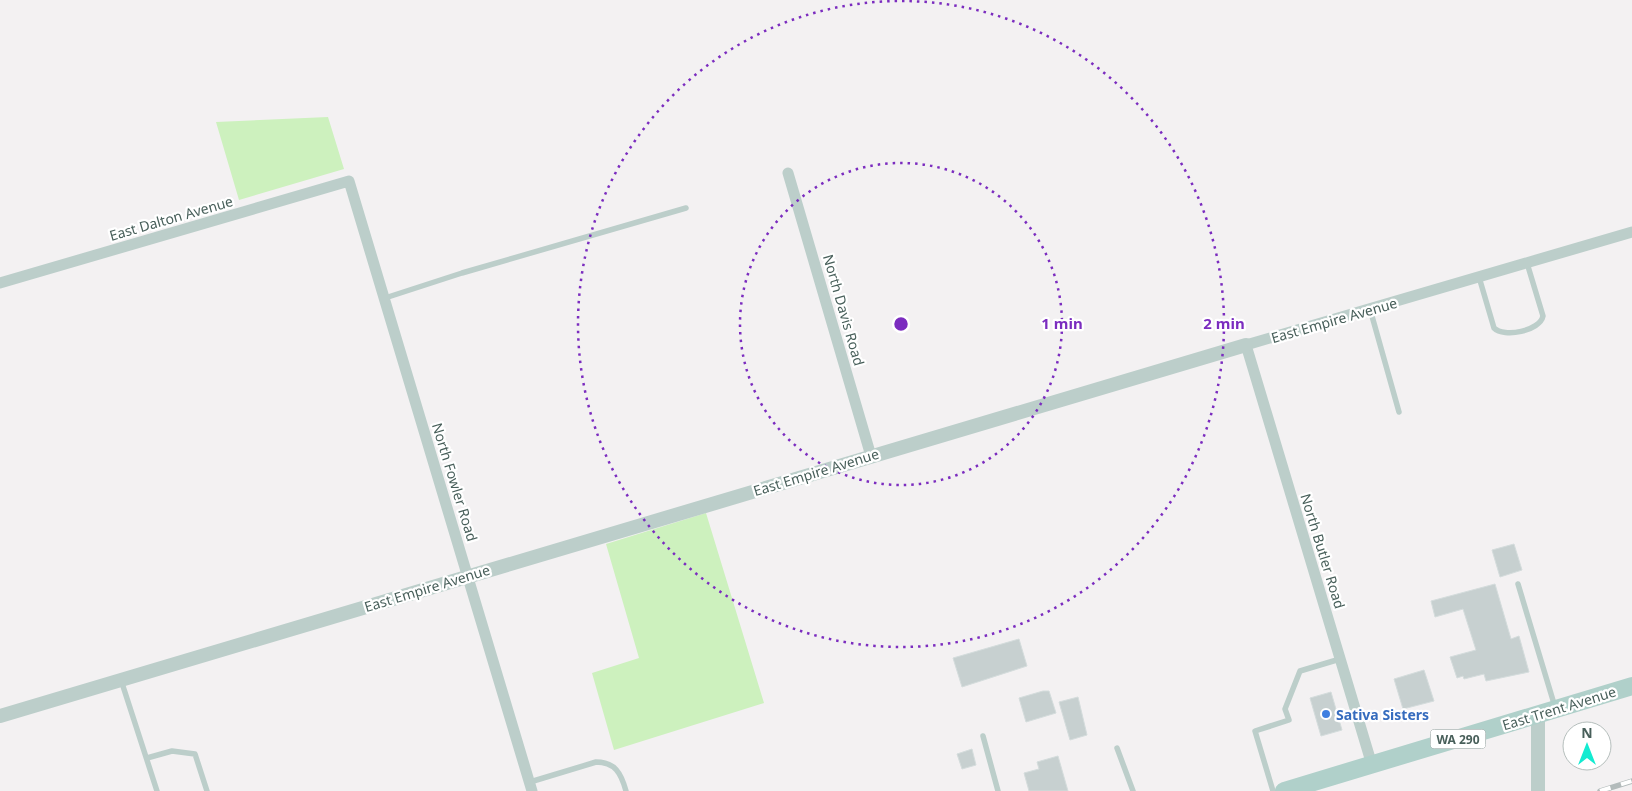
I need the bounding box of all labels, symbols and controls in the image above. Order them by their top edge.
street label: East Dalton Avenue [107,191,235,245]
street label: North Davis Road [819,252,869,368]
street label: East Empire Avenue [1269,293,1399,347]
text: 1 min [1041,313,1083,333]
text: 2 min [1203,313,1245,333]
centre of rings [892,315,910,333]
street label: North Fowler Road [428,420,482,544]
street label: East Empire Avenue [751,444,881,500]
street label: North Butler Road [1296,491,1350,611]
street label: East Empire Avenue [362,560,492,616]
street label: East Trent Avenue [1500,682,1618,734]
place label: Sativa Sisters [1336,705,1429,724]
marker: Sativa Sisters [1320,708,1332,720]
north arrow [1562,721,1612,771]
text: N [1581,723,1593,742]
road number: WA 290 [1430,730,1486,749]

